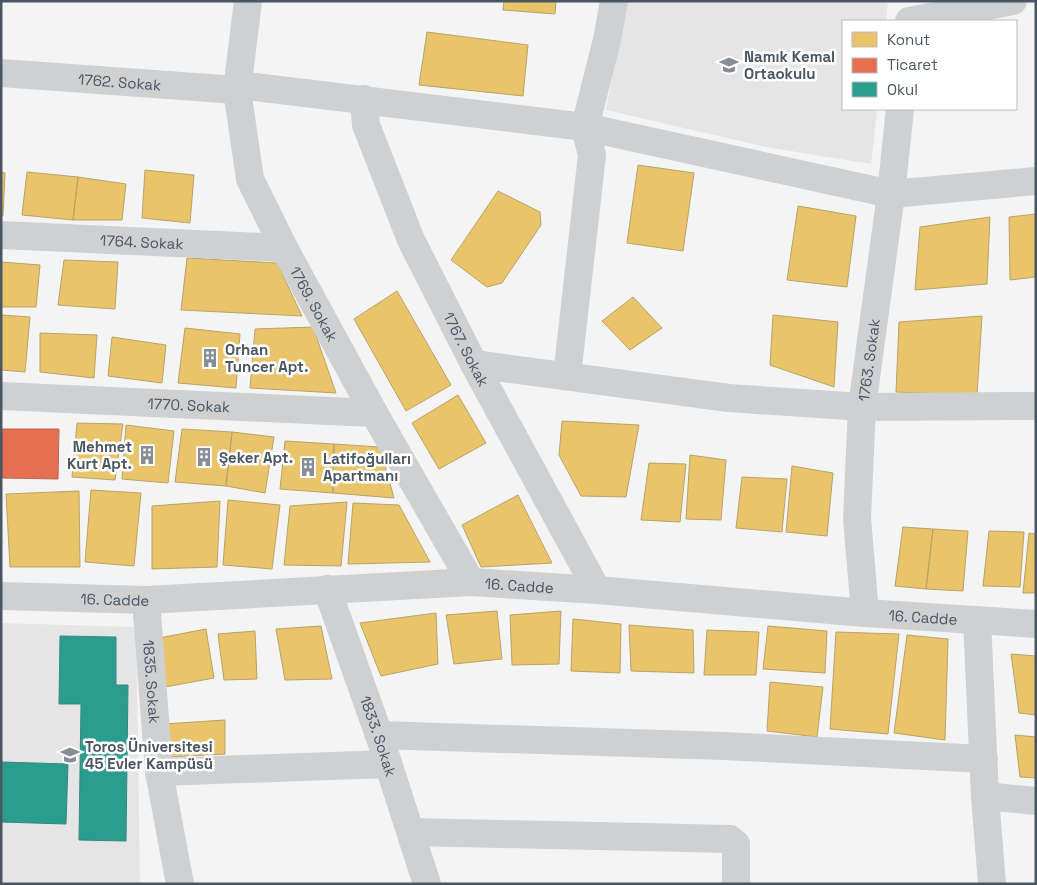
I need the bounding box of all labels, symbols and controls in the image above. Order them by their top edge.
legend [842,20,1017,110]
text: Konut [887,30,930,49]
place label: Namık Kemal Ortaokulu [744,47,835,83]
school or university icon: Namık Kemal Ortaokulu [718,54,740,76]
text: Ticaret [887,55,938,74]
street label: 1762. Sokak [78,69,162,94]
text: Okul [887,80,918,99]
street label: 1764. Sokak [100,230,184,253]
street label: 1769. Sokak [286,263,343,345]
street label: 1767. Sokak [440,309,494,390]
street label: 1763. Sokak [853,317,883,402]
place label: Orhan Tuncer Apt. [225,340,308,376]
building icon: Orhan Tuncer Apt. [199,347,221,369]
street label: 1770. Sokak [147,393,231,416]
place label: Mehmet Kurt Apt. [67,437,132,473]
building icon: Mehmet Kurt Apt. [136,444,158,466]
building icon: Şeker Apt. [193,446,215,468]
place label: Şeker Apt. [219,448,293,467]
place label: Latifoğulları Apartmanı [323,449,411,485]
building icon: Latifoğulları Apartmanı [297,456,319,478]
street label: 16. Cadde [484,573,554,597]
street label: 16. Cadde [80,589,150,610]
street label: 16. Cadde [888,605,958,628]
street label: 1835. Sokak [140,639,165,724]
street label: 1833. Sokak [356,693,401,779]
place label: Toros Üniversitesi 45 Evler Kampüsü [85,737,213,773]
school or university icon: Toros Üniversitesi 45 Evler Kampüsü [59,744,81,766]

